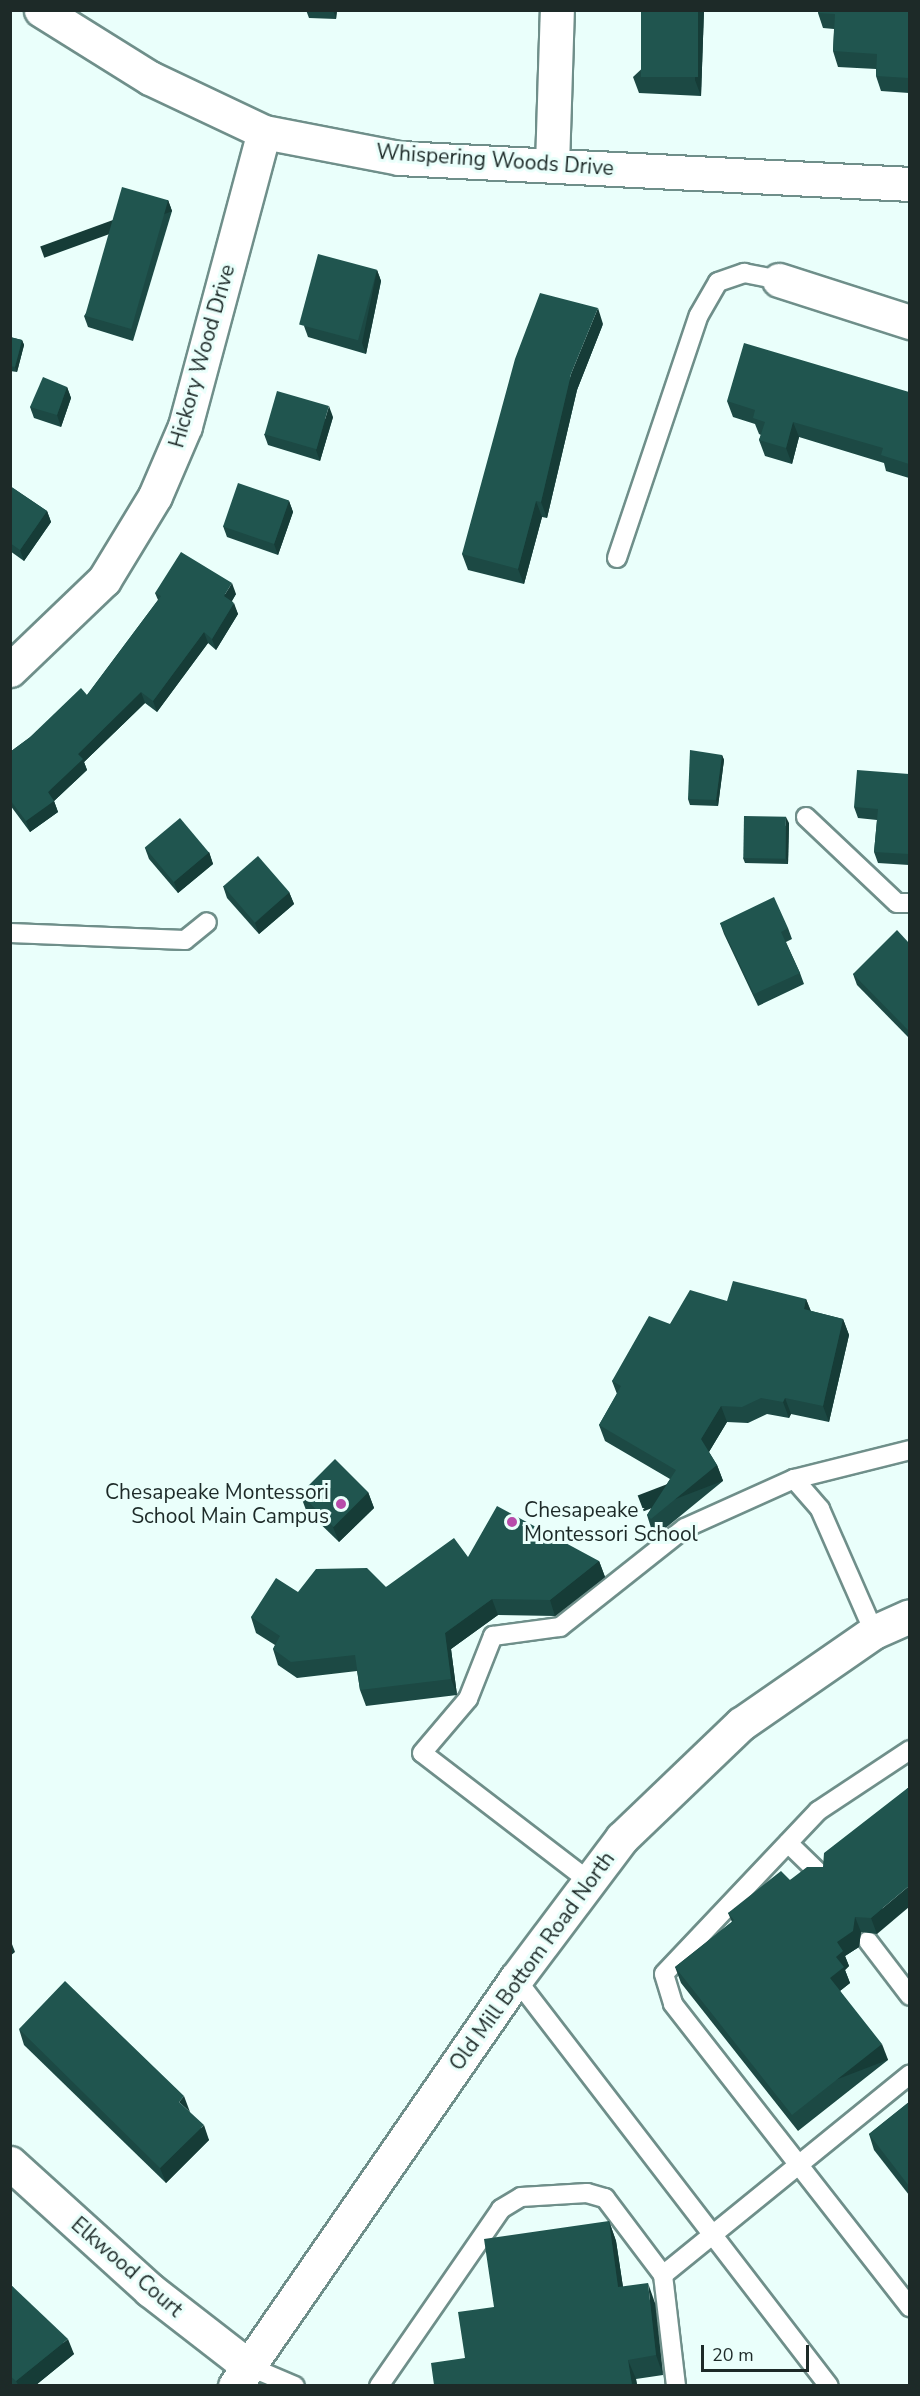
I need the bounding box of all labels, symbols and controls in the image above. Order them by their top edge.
street label: Whispering Woods Drive [375,139,615,181]
street label: Hickory Wood Drive [164,261,240,451]
place label: Chesapeake Montessori School Main Campus [105,1479,329,1529]
marker: Chesapeake Montessori School Main Campus [334,1497,348,1511]
place label: Chesapeake Montessori School [524,1497,698,1547]
marker: Chesapeake Montessori School [505,1515,519,1529]
street label: Old Mill Bottom Road North [444,1847,620,2075]
street label: Elkwood Court [66,2212,188,2322]
scale bar [704,2333,812,2371]
text: 20 m [712,2343,754,2367]

